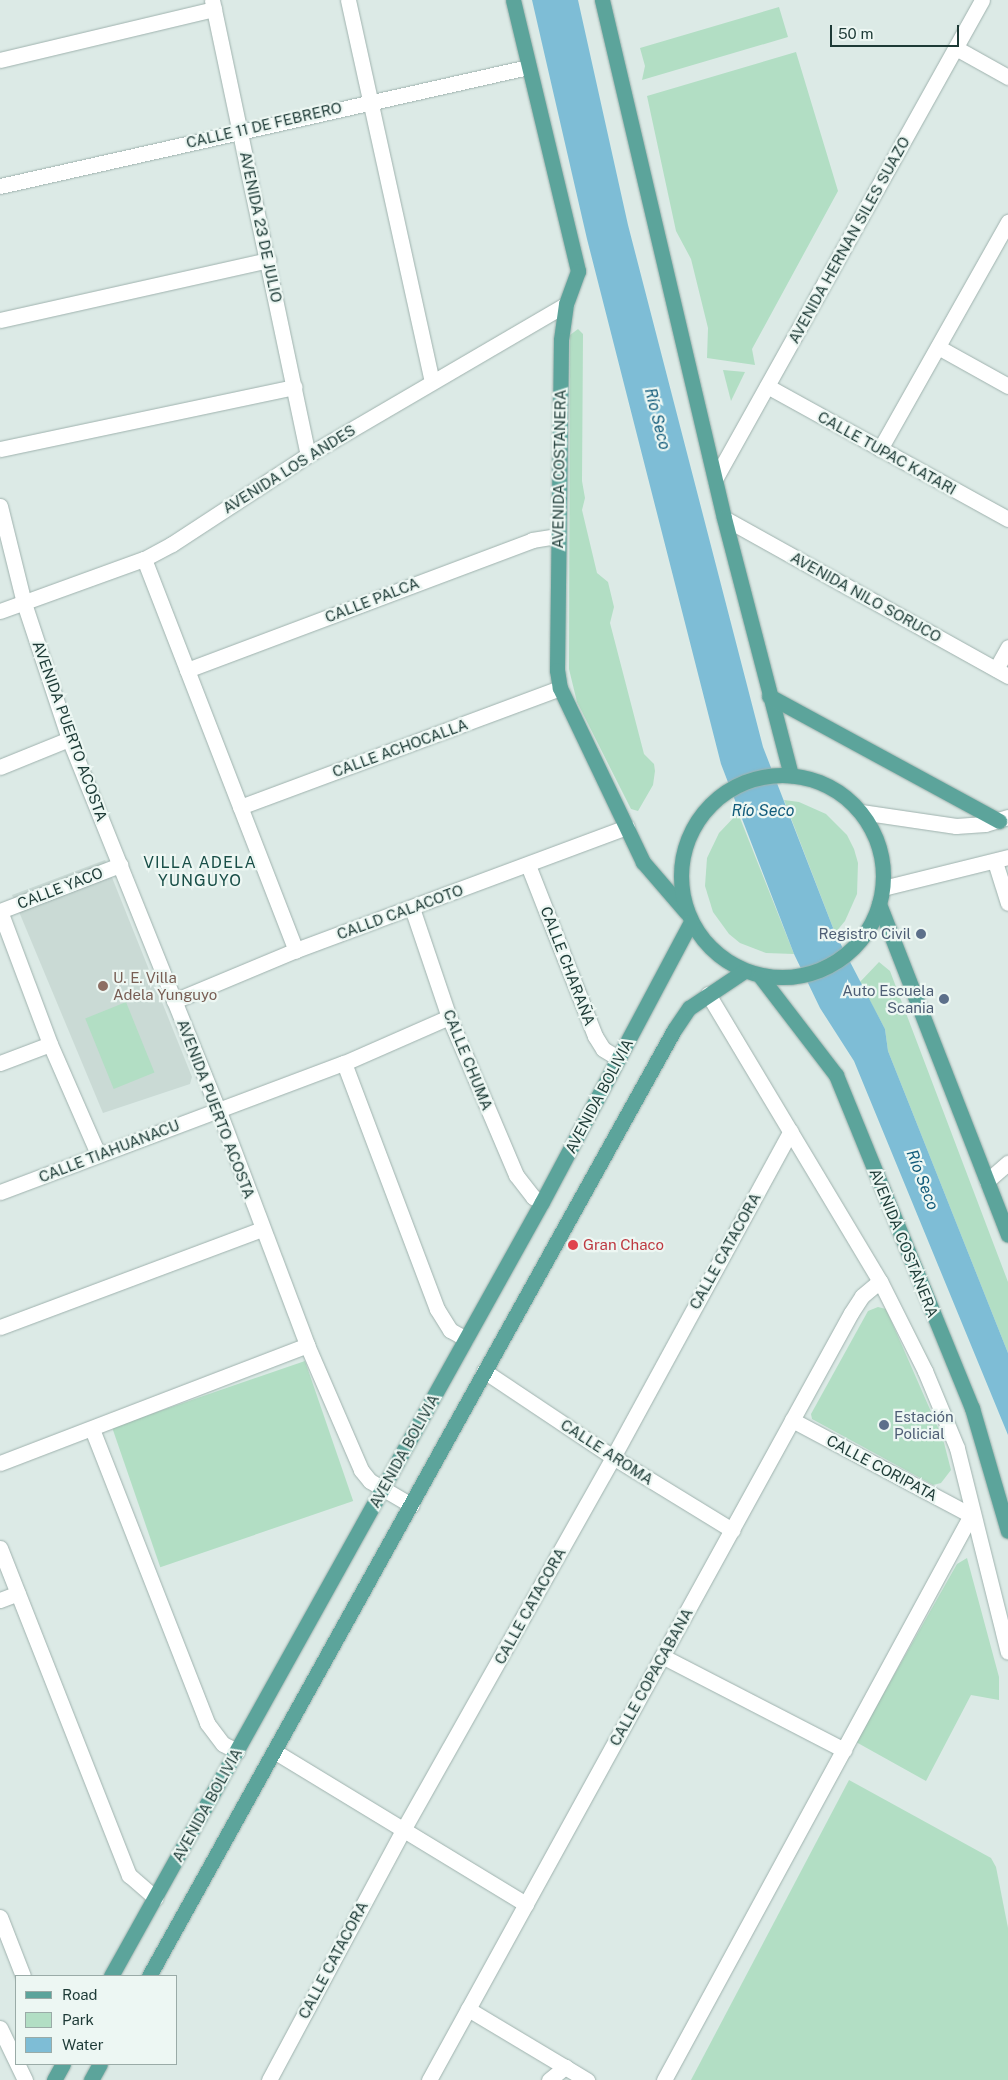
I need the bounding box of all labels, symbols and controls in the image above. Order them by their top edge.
scale bar [833,15,962,47]
text: 50 m [838,25,873,42]
street label: CALLE 11 DE FEBRERO [184,98,344,152]
street label: AVENIDA HERNAN SILES SUAZO [785,134,913,346]
street label: AVENIDA 23 DE JULIO [236,150,286,304]
water label: Río Seco [640,386,674,452]
street label: AVENIDA COSTANERA [549,389,569,549]
street label: CALLE TUPAC KATARI [815,407,959,499]
street label: AVENIDA LOS ANDES [219,421,359,517]
street label: AVENIDA NILO SORUCO [788,548,944,646]
street label: CALLE PALCA [322,574,422,626]
street label: AVENIDA PUERTO ACOSTA [29,638,111,824]
street label: CALLE ACHOCALLA [330,715,470,781]
water label: Río Seco [732,801,794,821]
district label: VILLA ADELA YUNGUYO [142,853,258,891]
street label: CALLE YACO [15,863,105,913]
street label: CALLD CALACOTO [334,881,466,943]
street label: CALLE CHARAÑA [537,904,599,1028]
place label: Registro Civil [819,925,911,943]
marker: Registro Civil [915,928,927,940]
place label: U. E. Villa Adela Yunguyo [113,968,217,1003]
marker: U. E. Villa Adela Yunguyo [97,980,109,992]
place label: Auto Escuela Scania [842,981,934,1016]
marker: Auto Escuela Scania [938,993,950,1005]
street label: CALLE CHUMA [440,1007,496,1113]
street label: AVENIDA PUERTO ACOSTA [173,1017,259,1201]
street label: AVENIDA BOLIVIA [561,1036,637,1156]
street label: CALLE TIAHUANACU [36,1116,182,1186]
water label: Río Seco [902,1147,942,1213]
street label: AVENIDA COSTANERA [866,1166,942,1320]
street label: CALLE CATACORA [686,1190,764,1312]
place label: Gran Chaco [583,1236,664,1254]
marker: Gran Chaco [567,1239,579,1251]
street label: AVENIDA BOLIVIA [365,1391,443,1511]
place label: Estación Policial [894,1407,954,1442]
street label: CALLE AROMA [557,1415,657,1489]
marker: Estación Policial [878,1419,890,1431]
street label: CALLE CORIPATA [823,1431,941,1505]
street label: CALLE CATACORA [491,1545,569,1667]
street label: CALLE COPACABANA [606,1605,696,1749]
street label: AVENIDA BOLIVIA [168,1745,246,1865]
street label: CALLE CATACORA [294,1898,372,2022]
legend [15,1975,178,2065]
text: Road [62,1986,98,2003]
text: Park [62,2011,94,2028]
text: Water [62,2036,104,2053]

